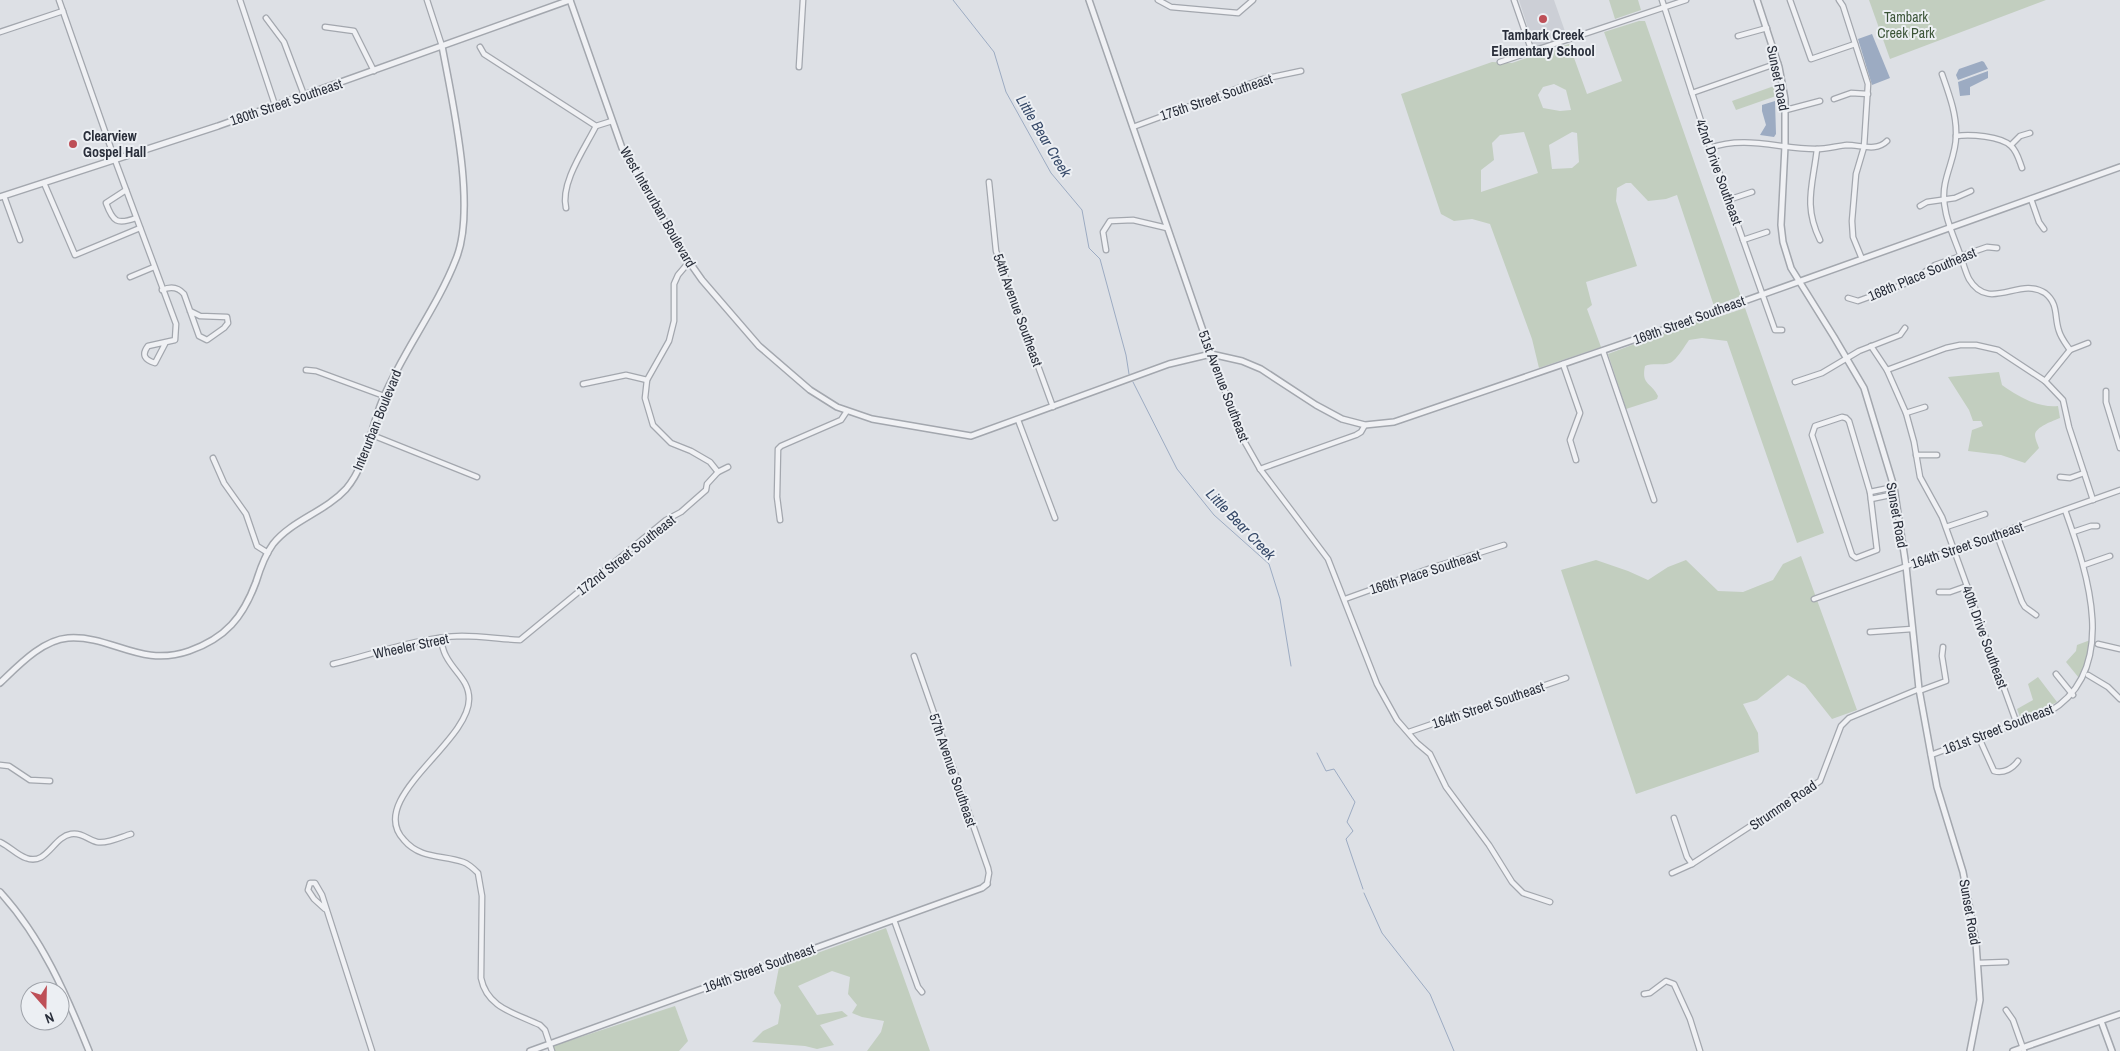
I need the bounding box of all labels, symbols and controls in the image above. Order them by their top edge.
park label: Tambark Creek Park [1877,8,1935,42]
marker: Tambark Creek Elementary School [1537,13,1549,25]
place label: Tambark Creek Elementary School [1491,26,1595,60]
street label: Sunset Road [1763,44,1793,112]
street label: 175th Street Southeast [1158,69,1274,125]
street label: 180th Street Southeast [228,74,344,130]
water label: Little Bear Creek [1011,91,1077,182]
street label: 42nd Drive Southeast [1692,117,1746,227]
place label: Clearview Gospel Hall [83,127,146,161]
marker: Clearview Gospel Hall [67,138,79,150]
street label: West Interurban Boulevard [616,143,700,271]
street label: 168th Place Southeast [1865,243,1979,305]
street label: 54th Avenue Southeast [989,251,1047,369]
street label: 169th Street Southeast [1631,291,1747,349]
street label: 51st Avenue Southeast [1194,328,1254,444]
street label: Interurban Boulevard [349,367,405,473]
street label: Sunset Road [1882,481,1912,549]
water label: Little Bear Creek [1201,484,1281,565]
street label: 172nd Street Southeast [573,511,679,599]
street label: 164th Street Southeast [1909,517,2025,573]
street label: 166th Place Southeast [1367,546,1483,598]
street label: 40th Drive Southeast [1958,583,2012,691]
street label: Wheeler Street [372,629,450,663]
street label: 164th Street Southeast [1430,677,1546,733]
street label: 161st Street Southeast [1940,700,2056,758]
street label: 57th Avenue Southeast [925,711,981,829]
street label: Strumme Road [1746,776,1820,834]
street label: Sunset Road [1955,878,1985,946]
street label: 164th Street Southeast [701,939,817,997]
north arrow [20,981,70,1031]
text: N [42,1008,56,1028]

